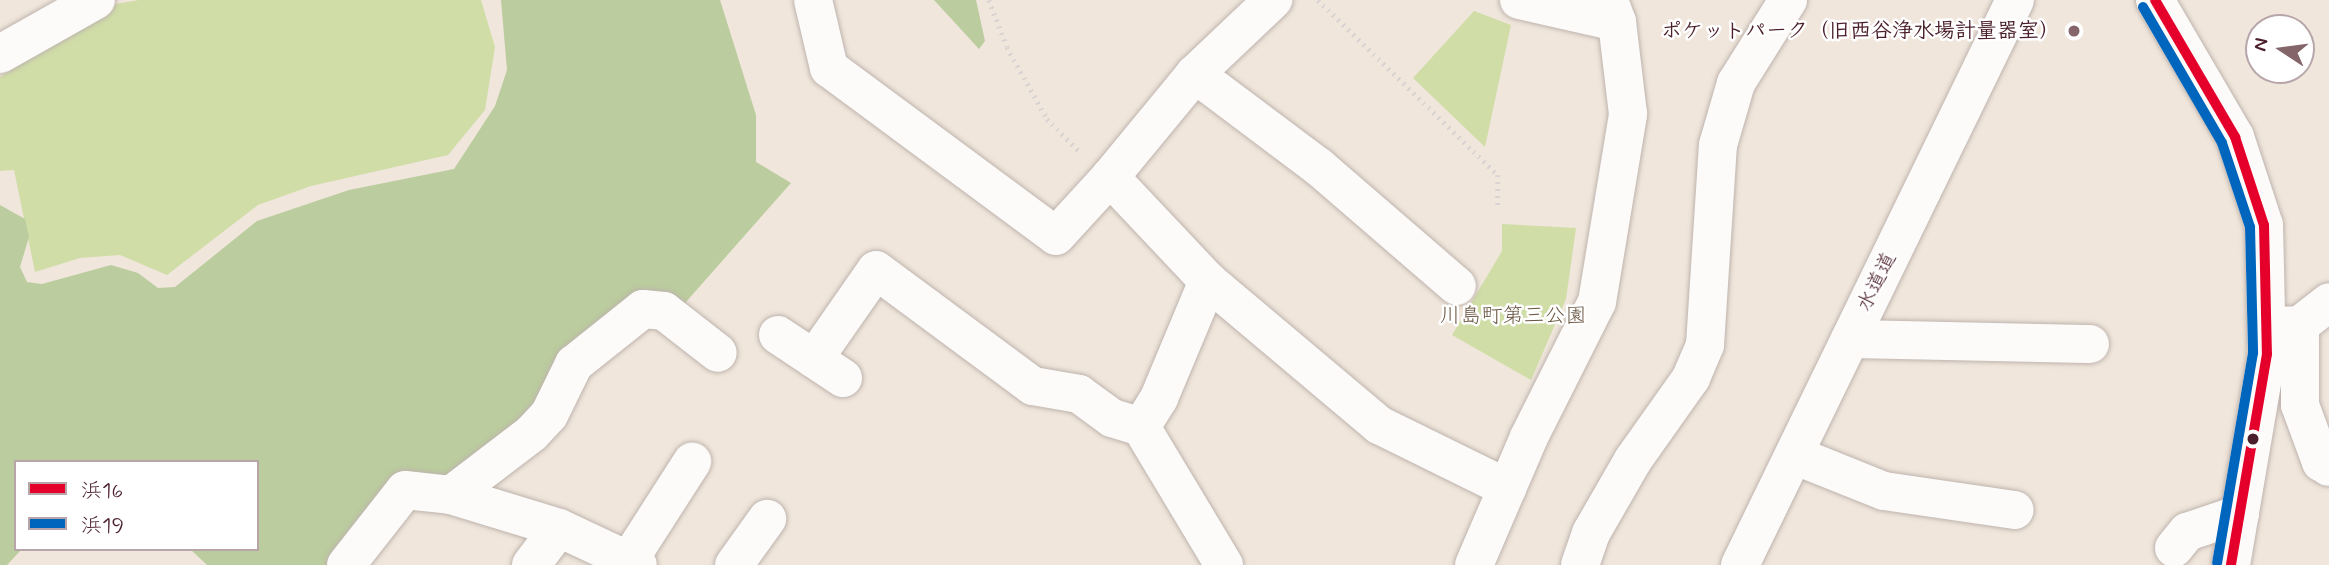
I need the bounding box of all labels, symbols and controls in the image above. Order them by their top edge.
north arrow [2245,14,2315,84]
place label: ポケットパーク（旧西谷浄水場計量器室） [1661,18,2060,44]
marker: ポケットパーク（旧西谷浄水場計量器室） [2066,23,2082,39]
text: N [2247,36,2275,54]
street label: 水道道 [1852,248,1902,316]
park label: 川島町第三公園 [1440,303,1586,329]
unlabelled marker [2246,432,2260,446]
legend [14,460,259,551]
text: 浜16 [81,477,123,505]
text: 浜19 [81,512,124,540]

